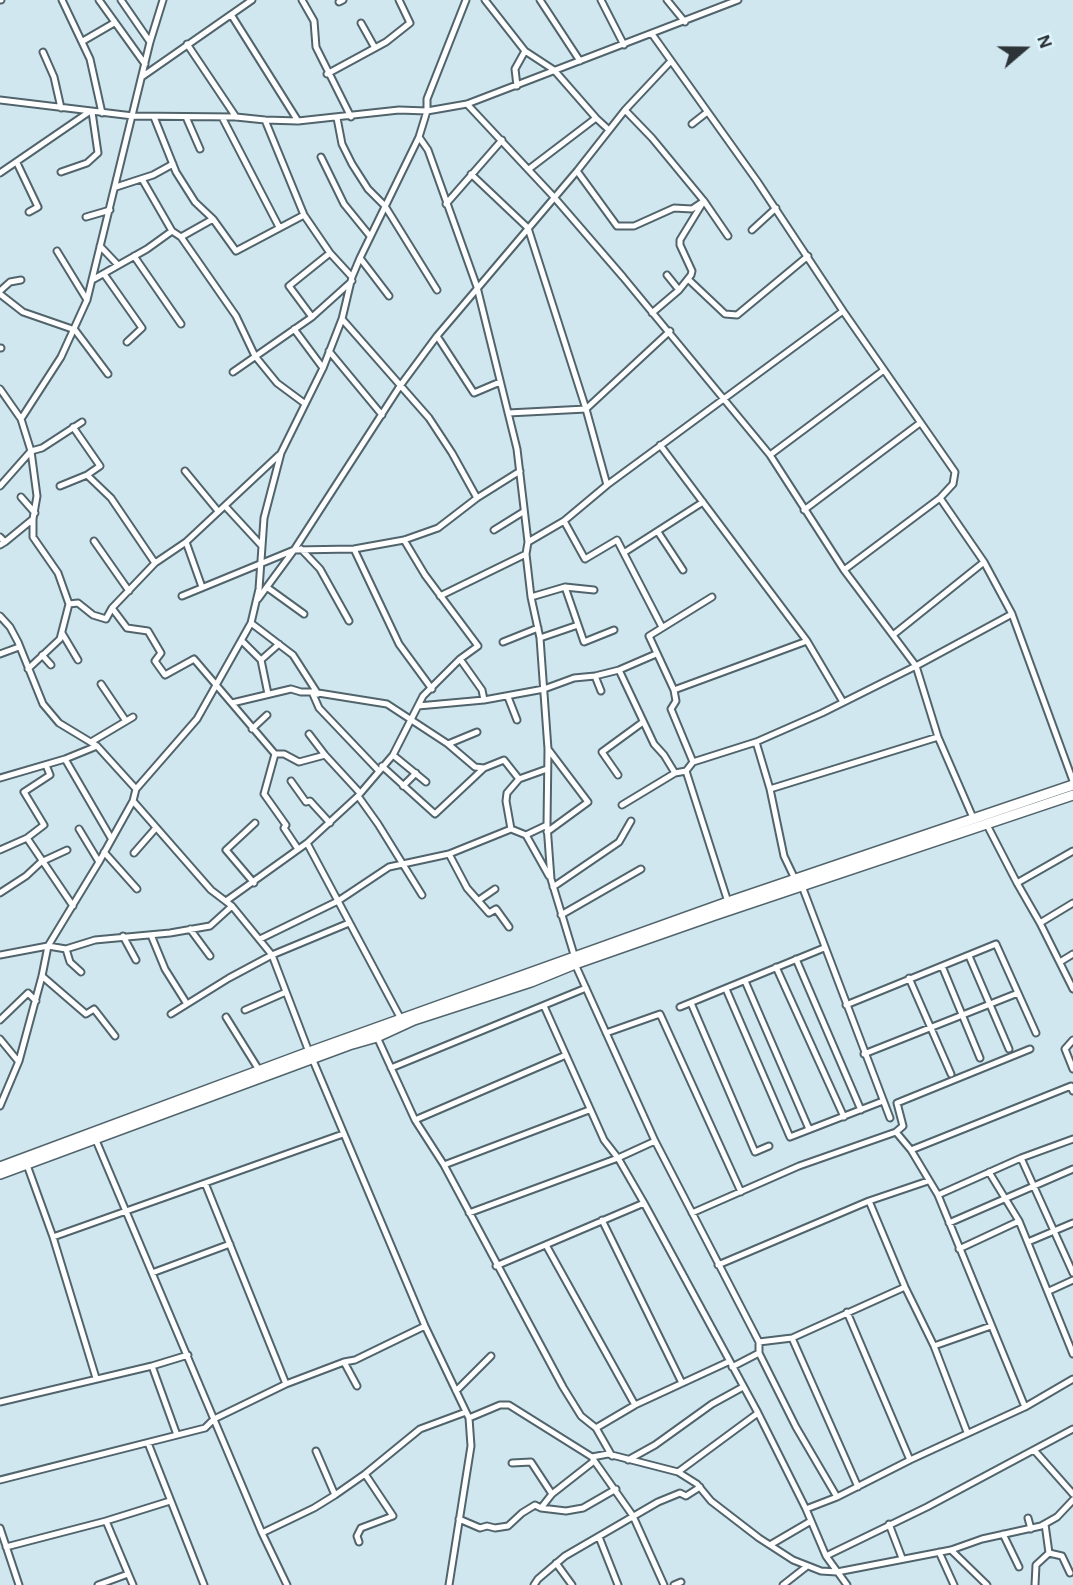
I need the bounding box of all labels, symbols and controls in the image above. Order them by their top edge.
north arrow [989,14,1059,84]
text: N [1033,32,1055,51]

